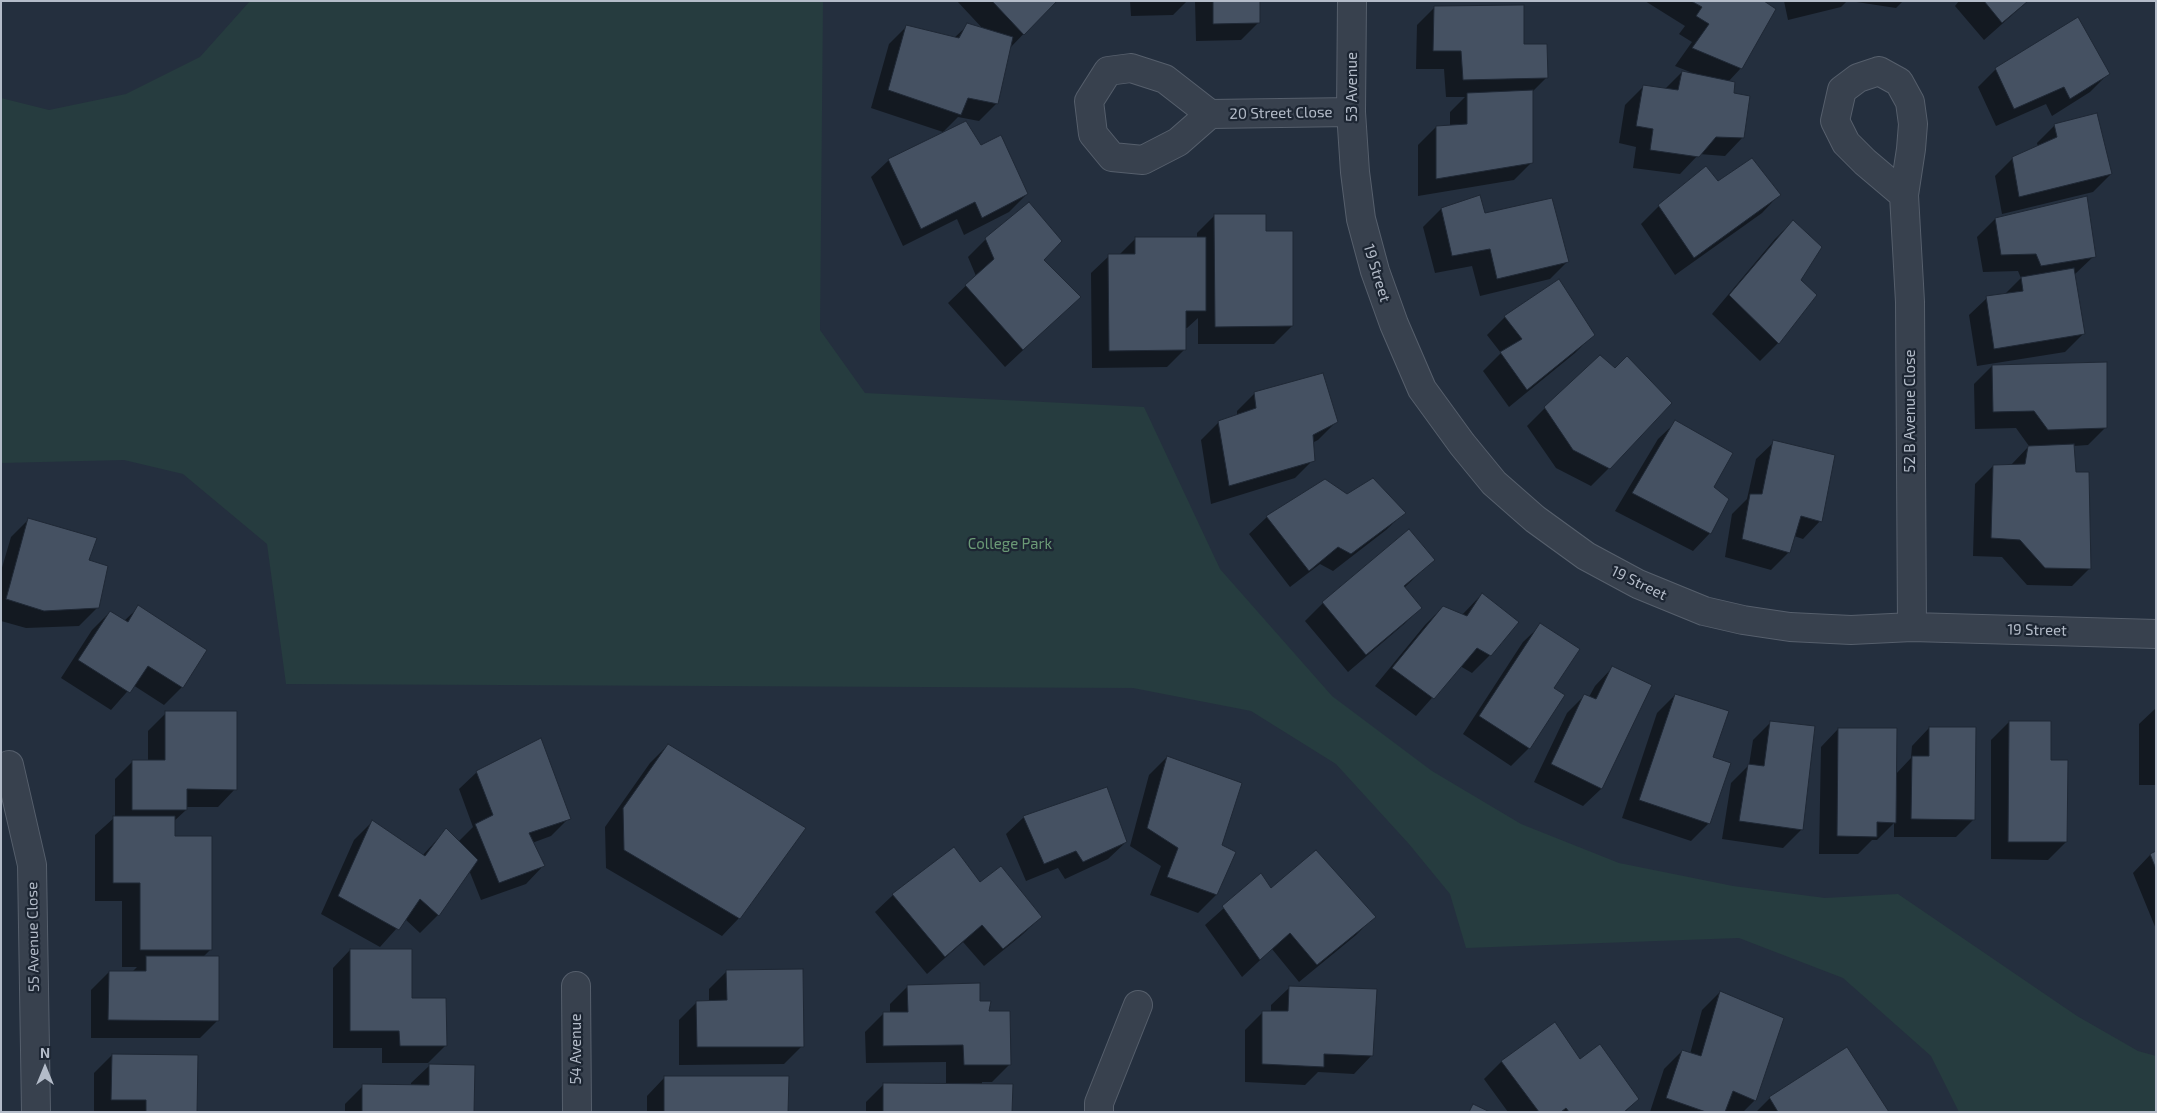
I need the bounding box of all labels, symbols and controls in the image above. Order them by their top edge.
street label: 53 Avenue [1343,52,1361,122]
street label: 20 Street Close [1229,103,1333,123]
street label: 19 Street [1360,242,1394,304]
street label: 52 B Avenue Close [1901,349,1919,473]
park label: College Park [968,535,1052,553]
street label: 19 Street [1608,562,1670,604]
street label: 19 Street [2007,620,2067,640]
street label: 55 Avenue Close [23,882,43,992]
street label: 54 Avenue [567,1014,585,1084]
north arrow [20,1043,70,1093]
text: N [40,1044,50,1061]

